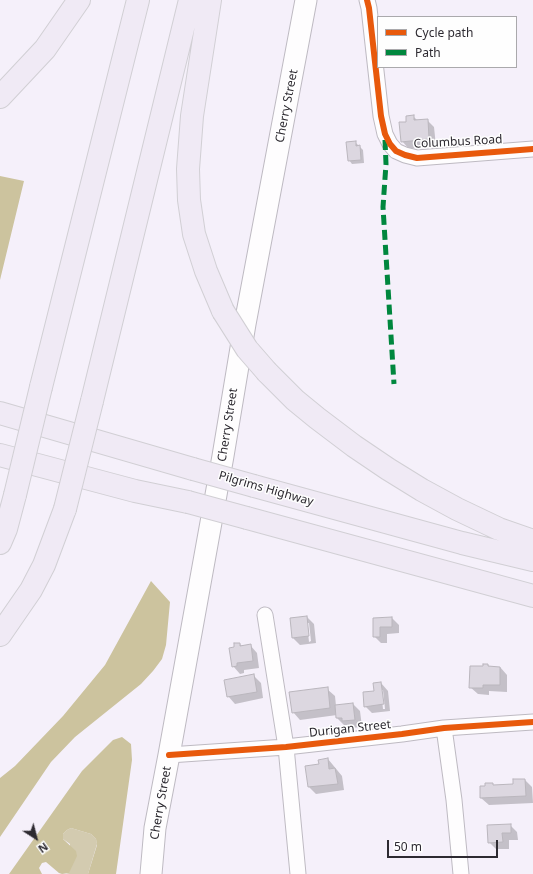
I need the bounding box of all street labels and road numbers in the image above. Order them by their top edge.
street label: Cherry Street [273,68,301,144]
street label: Columbus Road [413,132,503,152]
street label: Cherry Street [215,387,241,463]
street label: Pilgrims Highway [217,469,315,509]
street label: Durigan Street [308,718,392,740]
street label: Cherry Street [147,765,175,841]

